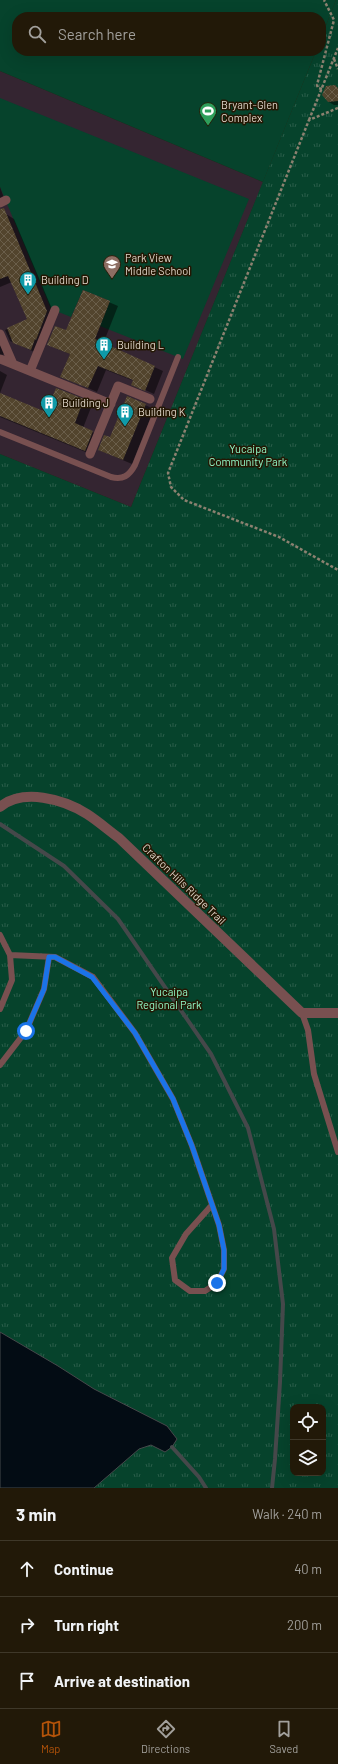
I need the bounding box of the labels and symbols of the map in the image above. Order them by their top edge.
place label: Bryant-Glen Complex [221,98,278,124]
sports icon: Bryant-Glen Complex [198,101,218,126]
place label: Park View Middle School [125,251,191,277]
school or university icon: Park View Middle School [102,254,122,279]
building icon: Building D [18,270,38,295]
place label: Building D [41,273,89,286]
building icon: Building L [94,335,114,360]
place label: Building L [117,338,164,351]
building icon: Building J [39,393,59,418]
place label: Building J [62,396,109,409]
building icon: Building K [115,402,135,427]
place label: Building K [138,405,186,418]
park label: Yucaipa Community Park [209,442,288,468]
street label: Crafton Hills Ridge Trail [140,840,229,927]
park label: Yucaipa Regional Park [136,985,202,1011]
route start [17,1022,35,1040]
route end [208,1274,226,1292]

